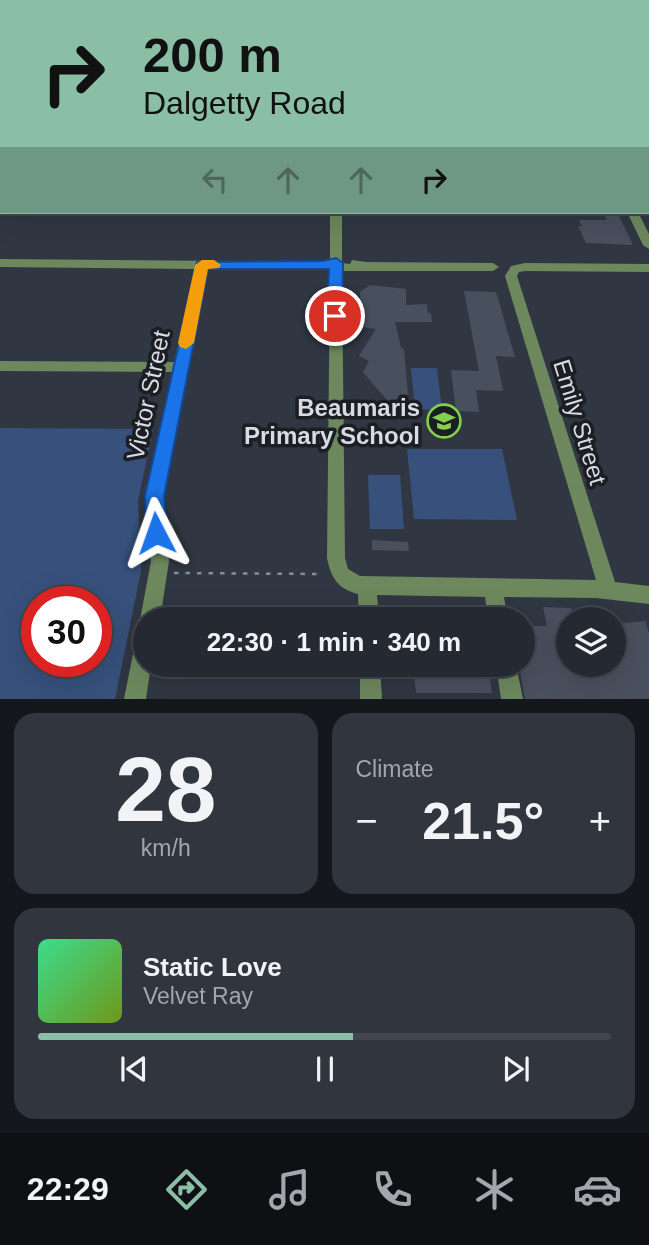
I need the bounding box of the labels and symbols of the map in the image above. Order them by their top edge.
pin [305,286,365,346]
street label: Victor Street [121,328,175,462]
street label: Emily Street [548,356,612,488]
place label: Beaumaris Primary School [244,394,420,449]
school or university icon: Beaumaris Primary School [425,402,463,440]
position arrow [119,496,193,570]
speed limit sign: 30 [21,586,112,677]

